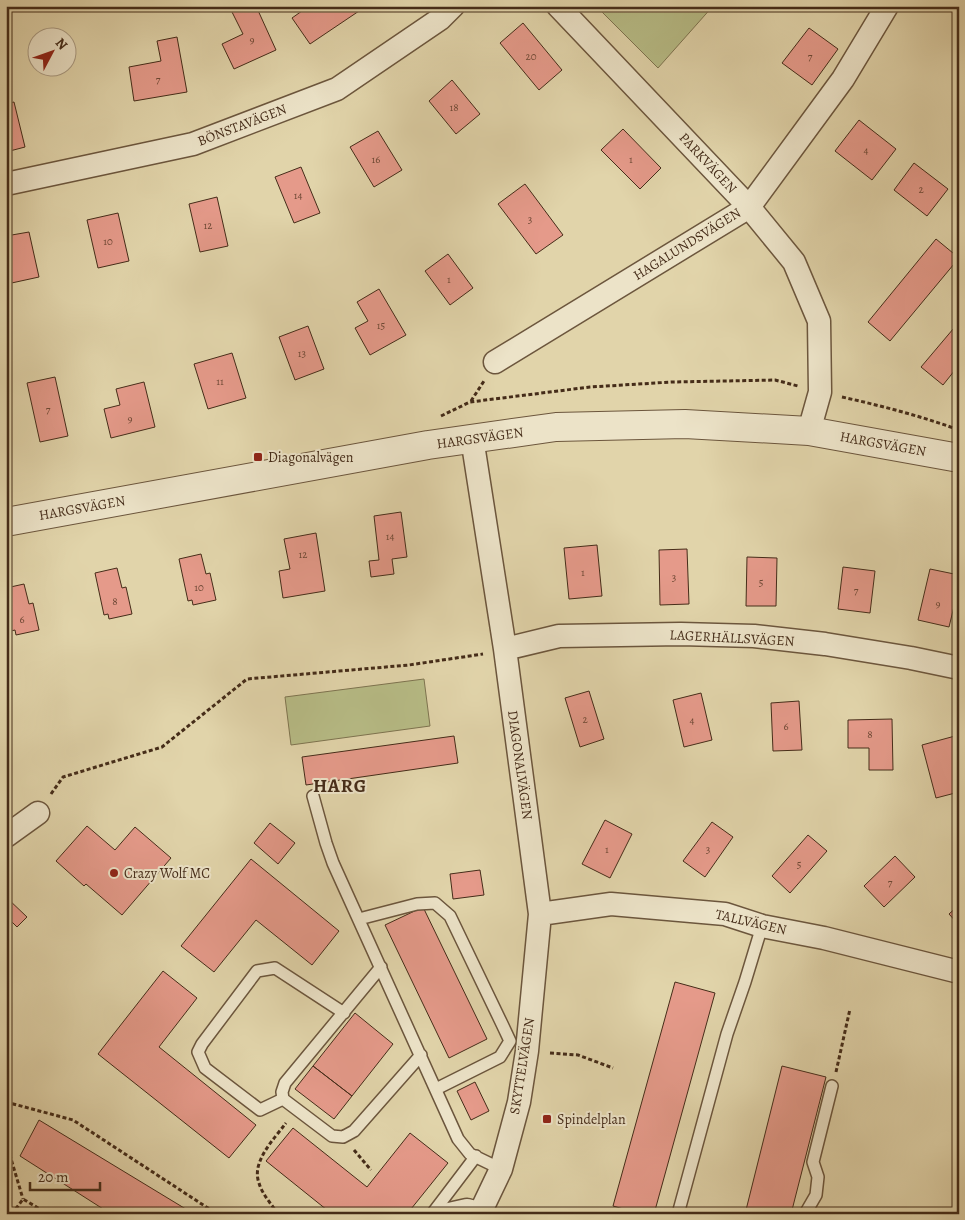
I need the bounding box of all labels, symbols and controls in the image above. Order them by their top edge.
north arrow [28,28,78,78]
house number: 9 [249,32,255,47]
text: N [51,34,72,54]
house number: 20 [525,49,537,64]
house number: 7 [808,49,813,64]
house number: 7 [156,72,161,87]
street label: BÖNSTAVÄGEN [195,99,289,151]
house number: 18 [449,100,459,115]
street label: PARKVÄGEN [675,129,741,197]
house number: 4 [864,143,869,158]
house number: 16 [372,152,380,167]
house number: 1 [629,152,633,167]
house number: 2 [918,182,924,197]
house number: 14 [294,188,302,203]
street label: HAGALUNDSVÄGEN [630,203,744,285]
house number: 3 [528,212,532,227]
house number: 12 [204,218,213,233]
house number: 10 [103,234,113,249]
house number: 1 [447,272,451,287]
house number: 15 [377,318,386,333]
house number: 13 [298,346,306,361]
house number: 11 [216,374,224,389]
house number: 7 [46,402,51,417]
house number: 9 [127,411,133,426]
street label: HARGSVÄGEN [435,423,525,453]
street label: HARGSVÄGEN [838,427,928,461]
place label: Diagonalvägen [268,448,354,467]
marker: Diagonalvägen [252,451,264,463]
street label: HARGSVÄGEN [37,491,127,525]
house number: 14 [386,529,394,544]
house number: 12 [299,547,308,562]
house number: 1 [581,565,585,580]
house number: 3 [672,570,676,585]
house number: 5 [759,575,764,590]
house number: 10 [194,580,204,595]
house number: 7 [854,583,859,598]
house number: 8 [112,594,118,609]
house number: 9 [935,596,941,611]
house number: 6 [19,612,25,627]
street label: LAGERHÄLLSVÄGEN [669,625,795,651]
street label: DIAGONALVÄGEN [503,709,537,821]
house number: 2 [582,712,588,727]
house number: 4 [690,713,695,728]
house number: 6 [783,719,789,734]
house number: 8 [867,727,873,742]
district label: HARG [313,773,367,799]
house number: 1 [605,842,609,857]
house number: 3 [706,842,710,857]
house number: 5 [797,857,802,872]
place label: Crazy Wolf MC [124,864,210,883]
marker: Crazy Wolf MC [108,867,120,879]
house number: 7 [888,875,893,890]
street label: TALLVÄGEN [714,905,788,939]
street label: SKYTTELVÄGEN [505,1016,539,1116]
place label: Spindelplan [557,1110,626,1129]
marker: Spindelplan [541,1113,553,1125]
scale bar [30,1160,100,1192]
text: 20 m [38,1167,69,1187]

